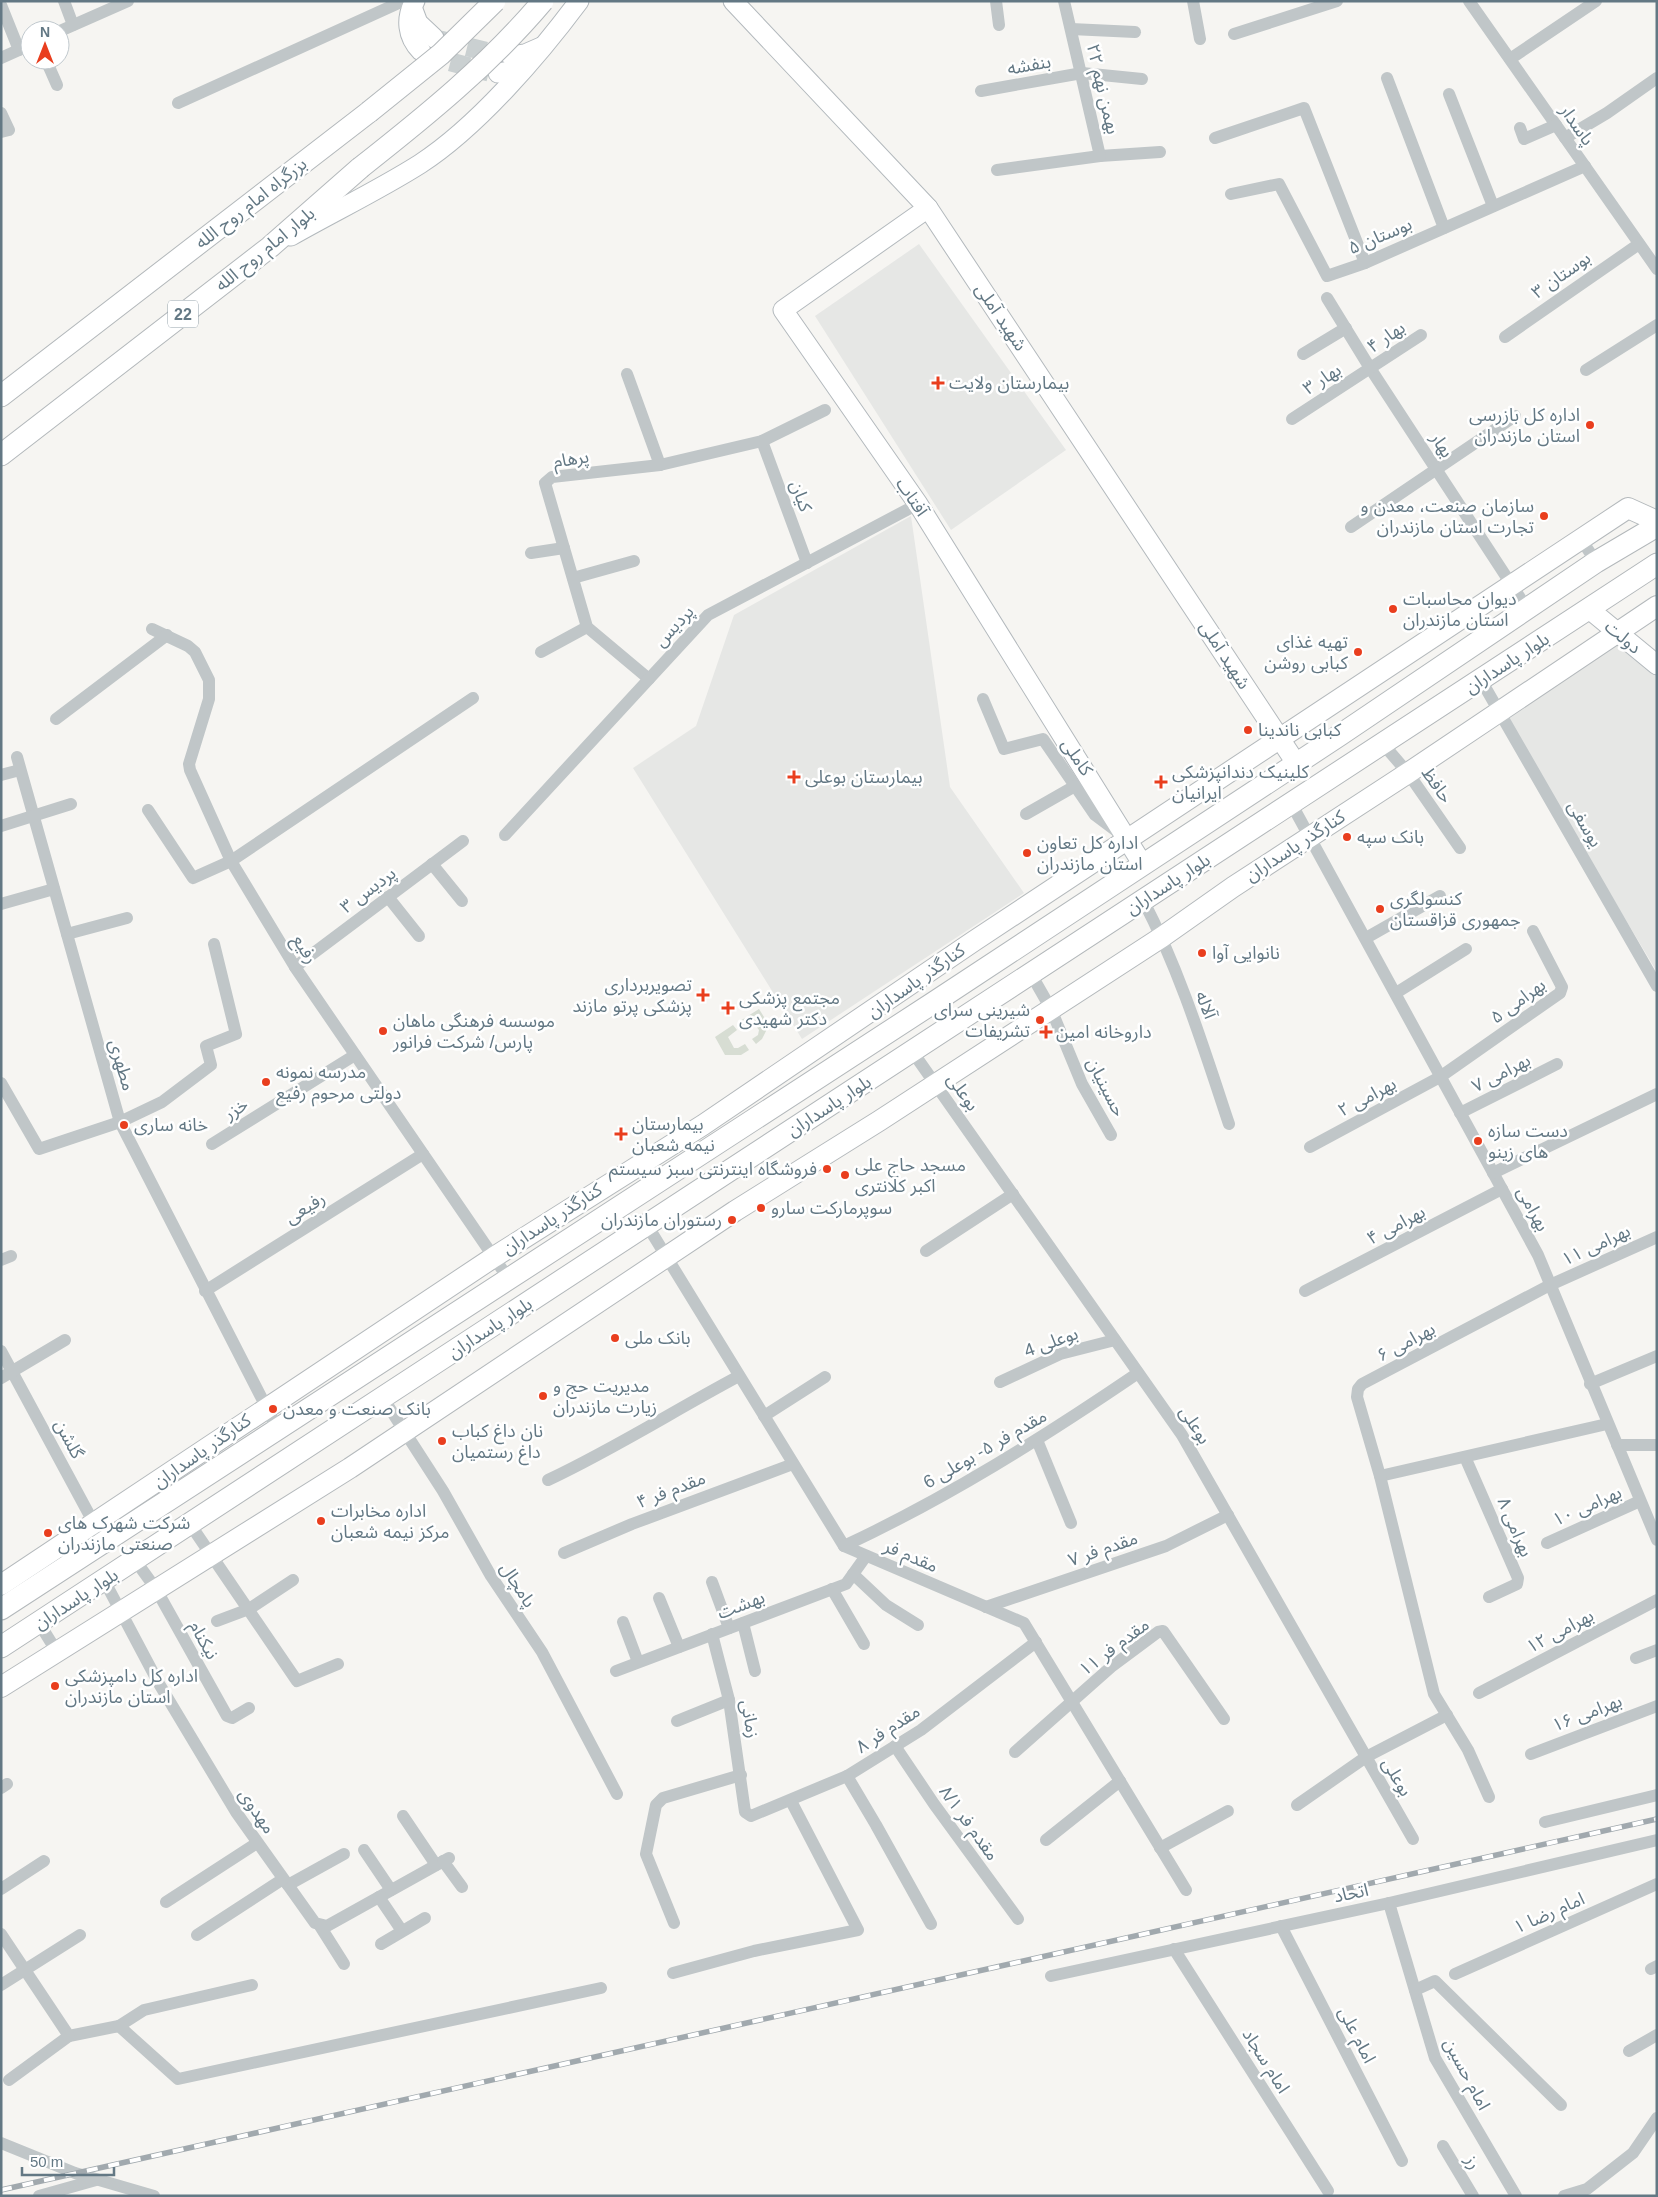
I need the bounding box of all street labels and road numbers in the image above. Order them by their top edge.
street label: ۲۲ بهمن نهم [1080,42,1123,137]
street label: بنفشه [1006,51,1052,79]
street label: پاسدار [1554,100,1598,150]
street label: بزرگراه امام روح الله [191,153,313,256]
street label: بلوار امام روح الله [211,203,321,298]
street label: بوستان ۵ [1345,214,1415,259]
street label: بوستان ۳ [1528,248,1595,303]
street label: شهید آملی [970,280,1031,355]
road number: 22 [168,300,198,328]
street label: بهار ۴ [1363,317,1409,358]
street label: بهار ۳ [1299,359,1345,399]
street label: بهار [1425,428,1457,462]
street label: پرهام [552,446,591,476]
street label: آفتاب [892,474,932,521]
street label: کیان [785,478,816,515]
street label: پردیس [650,601,699,651]
street label: دولت [1601,616,1645,658]
street label: شهید آملی [1195,617,1254,693]
street label: بلوار پاسداران [1461,628,1553,698]
street label: کاملی [1056,735,1097,781]
street label: حافظ [1418,763,1456,807]
street label: یوسفی [1563,797,1606,851]
street label: کنارگذر پاسداران [1241,806,1350,887]
street label: بلوار پاسداران [1122,849,1214,919]
street label: پردیس ۳ [336,863,400,918]
street label: رفیع [285,931,322,969]
street label: کنارگذر پاسداران [863,940,970,1023]
street label: بهرامی ۵ [1487,974,1550,1028]
street label: آلاله [1192,988,1221,1022]
street label: مطهری [104,1037,139,1093]
street label: بهرامی ۷ [1468,1050,1534,1097]
street label: حسینیان [1082,1054,1129,1120]
street label: بوعلی [942,1069,983,1115]
street label: بلوار پاسداران [783,1071,875,1141]
street label: بهرامی ۲ [1335,1073,1400,1121]
street label: خزر [220,1094,252,1125]
street label: کنارگذر پاسداران [498,1179,607,1260]
street label: بهرامی [1512,1183,1553,1235]
street label: رفیعی [281,1188,329,1229]
street label: بهرامی ۴ [1364,1201,1429,1249]
street label: بهرامی ۱۱ [1559,1220,1634,1270]
street label: بلوار پاسداران [444,1293,536,1363]
street label: بهرامی ۶ [1374,1318,1439,1366]
street label: بوعلی 4 [1021,1323,1081,1362]
street label: بوعلی [1175,1402,1215,1448]
street label: مقدم فر ۵- بوعلی 6 [920,1406,1052,1496]
street label: کنارگذر پاسداران [149,1410,256,1493]
street label: گلشن [50,1416,88,1463]
street label: مقدم فر ۴ [634,1468,710,1516]
street label: بهرامی ۱۰ [1549,1482,1625,1531]
street label: بهرامی ۸ [1493,1494,1537,1560]
street label: مقدم فر ۷ [1066,1528,1142,1574]
street label: مقدم فر [878,1535,941,1580]
street label: پامچال [495,1559,540,1612]
street label: بلوار پاسداران [30,1564,122,1634]
street label: بهشت [715,1587,767,1623]
street label: بهرامی ۱۲ [1523,1605,1597,1658]
street label: مقدم فر ۱۱ [1075,1614,1155,1683]
street label: نیکنام [182,1617,223,1665]
street label: بهرامی ۱۶ [1549,1691,1625,1736]
street label: زمانی [736,1698,763,1740]
street label: مقدم فر ۸ [852,1701,926,1760]
street label: بوعلی [1377,1754,1416,1800]
street label: مقدم فر ۸/۱ [932,1782,1003,1867]
street label: مهدوی [234,1785,279,1838]
street label: اتحاد [1332,1880,1370,1906]
street label: امام رضا ۱ [1510,1889,1589,1941]
street label: امام علی [1331,2004,1380,2068]
street label: امام سجاد [1235,2025,1294,2099]
street label: امام حسین [1436,2035,1494,2115]
street label: رز [1460,2150,1485,2173]

